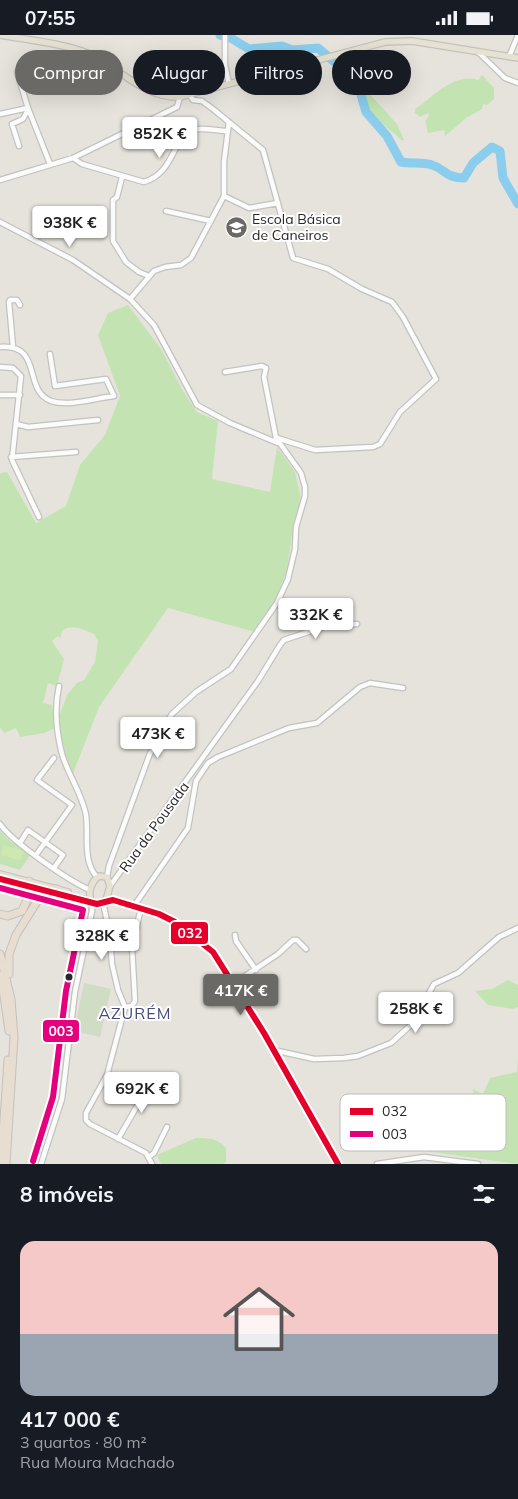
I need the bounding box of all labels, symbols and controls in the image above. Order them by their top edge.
text: 07:55 [25,6,75,30]
chip: Comprar [15,50,123,95]
chip: Alugar [133,50,225,95]
chip: Filtros [235,50,322,95]
chip: Novo [332,50,411,95]
pin: 852K € [119,117,201,159]
text: 852K € [133,123,187,143]
pin: 938K € [29,205,111,248]
place label: Escola Básica de Caneiros [252,210,341,244]
text: 938K € [43,212,97,232]
school or university icon: Escola Básica de Caneiros [224,215,248,239]
pin: 332K € [275,597,357,640]
text: 332K € [289,604,343,624]
pin: 473K € [117,717,199,759]
text: 473K € [131,723,185,743]
street label: Rua da Pousada [115,778,193,876]
pin: 328K € [61,919,143,961]
line badge: 032 [170,921,209,945]
text: 032 [177,924,203,942]
text: 328K € [75,925,129,945]
unlabelled marker [64,972,74,982]
pin: 417K € [200,973,282,1016]
text: 417K € [214,980,268,1000]
pin: 258K € [375,991,457,1034]
text: 258K € [389,998,443,1018]
district label: AZURÉM [98,1003,172,1023]
line badge: 003 [42,1019,80,1043]
text: 003 [48,1022,74,1040]
pin: 692K € [101,1071,183,1114]
text: 692K € [115,1078,169,1098]
legend [340,1094,506,1151]
text: 032 [382,1102,407,1120]
text: 003 [382,1125,407,1143]
icon: filters [470,1180,498,1208]
text: 8 imóveis [20,1181,114,1207]
icon: home [214,1274,304,1364]
text: 417 000 € [20,1406,120,1432]
text: 3 quartos · 80 m² [20,1432,147,1452]
text: Rua Moura Machado [20,1452,175,1472]

